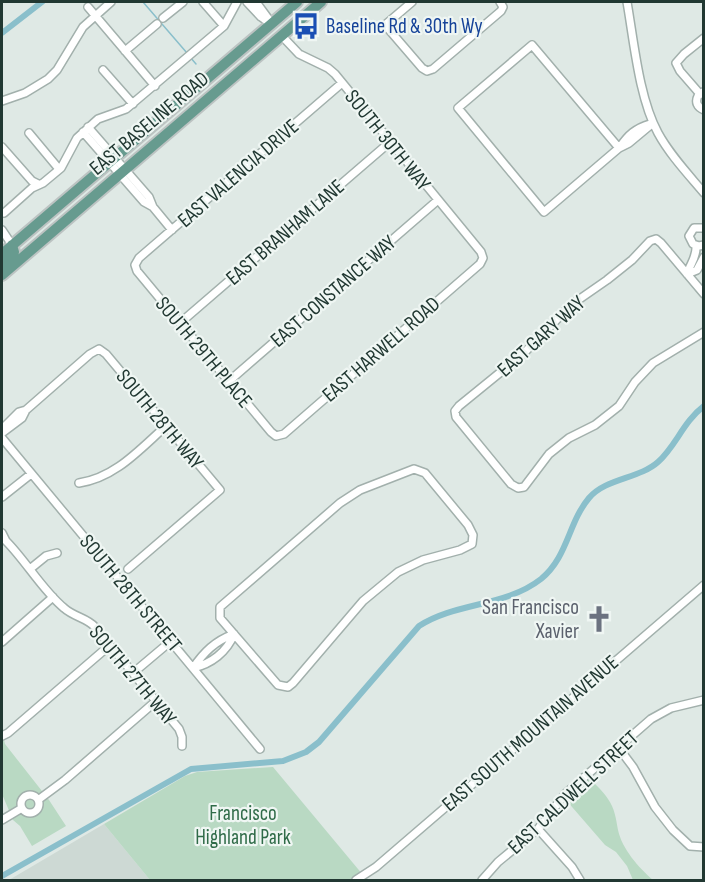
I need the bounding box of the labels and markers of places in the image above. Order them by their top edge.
bus stop icon: Baseline Rd & 30th Wy [291,11,321,41]
place label: Baseline Rd & 30th Wy [326,14,483,39]
place label: San Francisco Xavier [482,595,579,644]
church icon: San Francisco Xavier [584,604,614,634]

